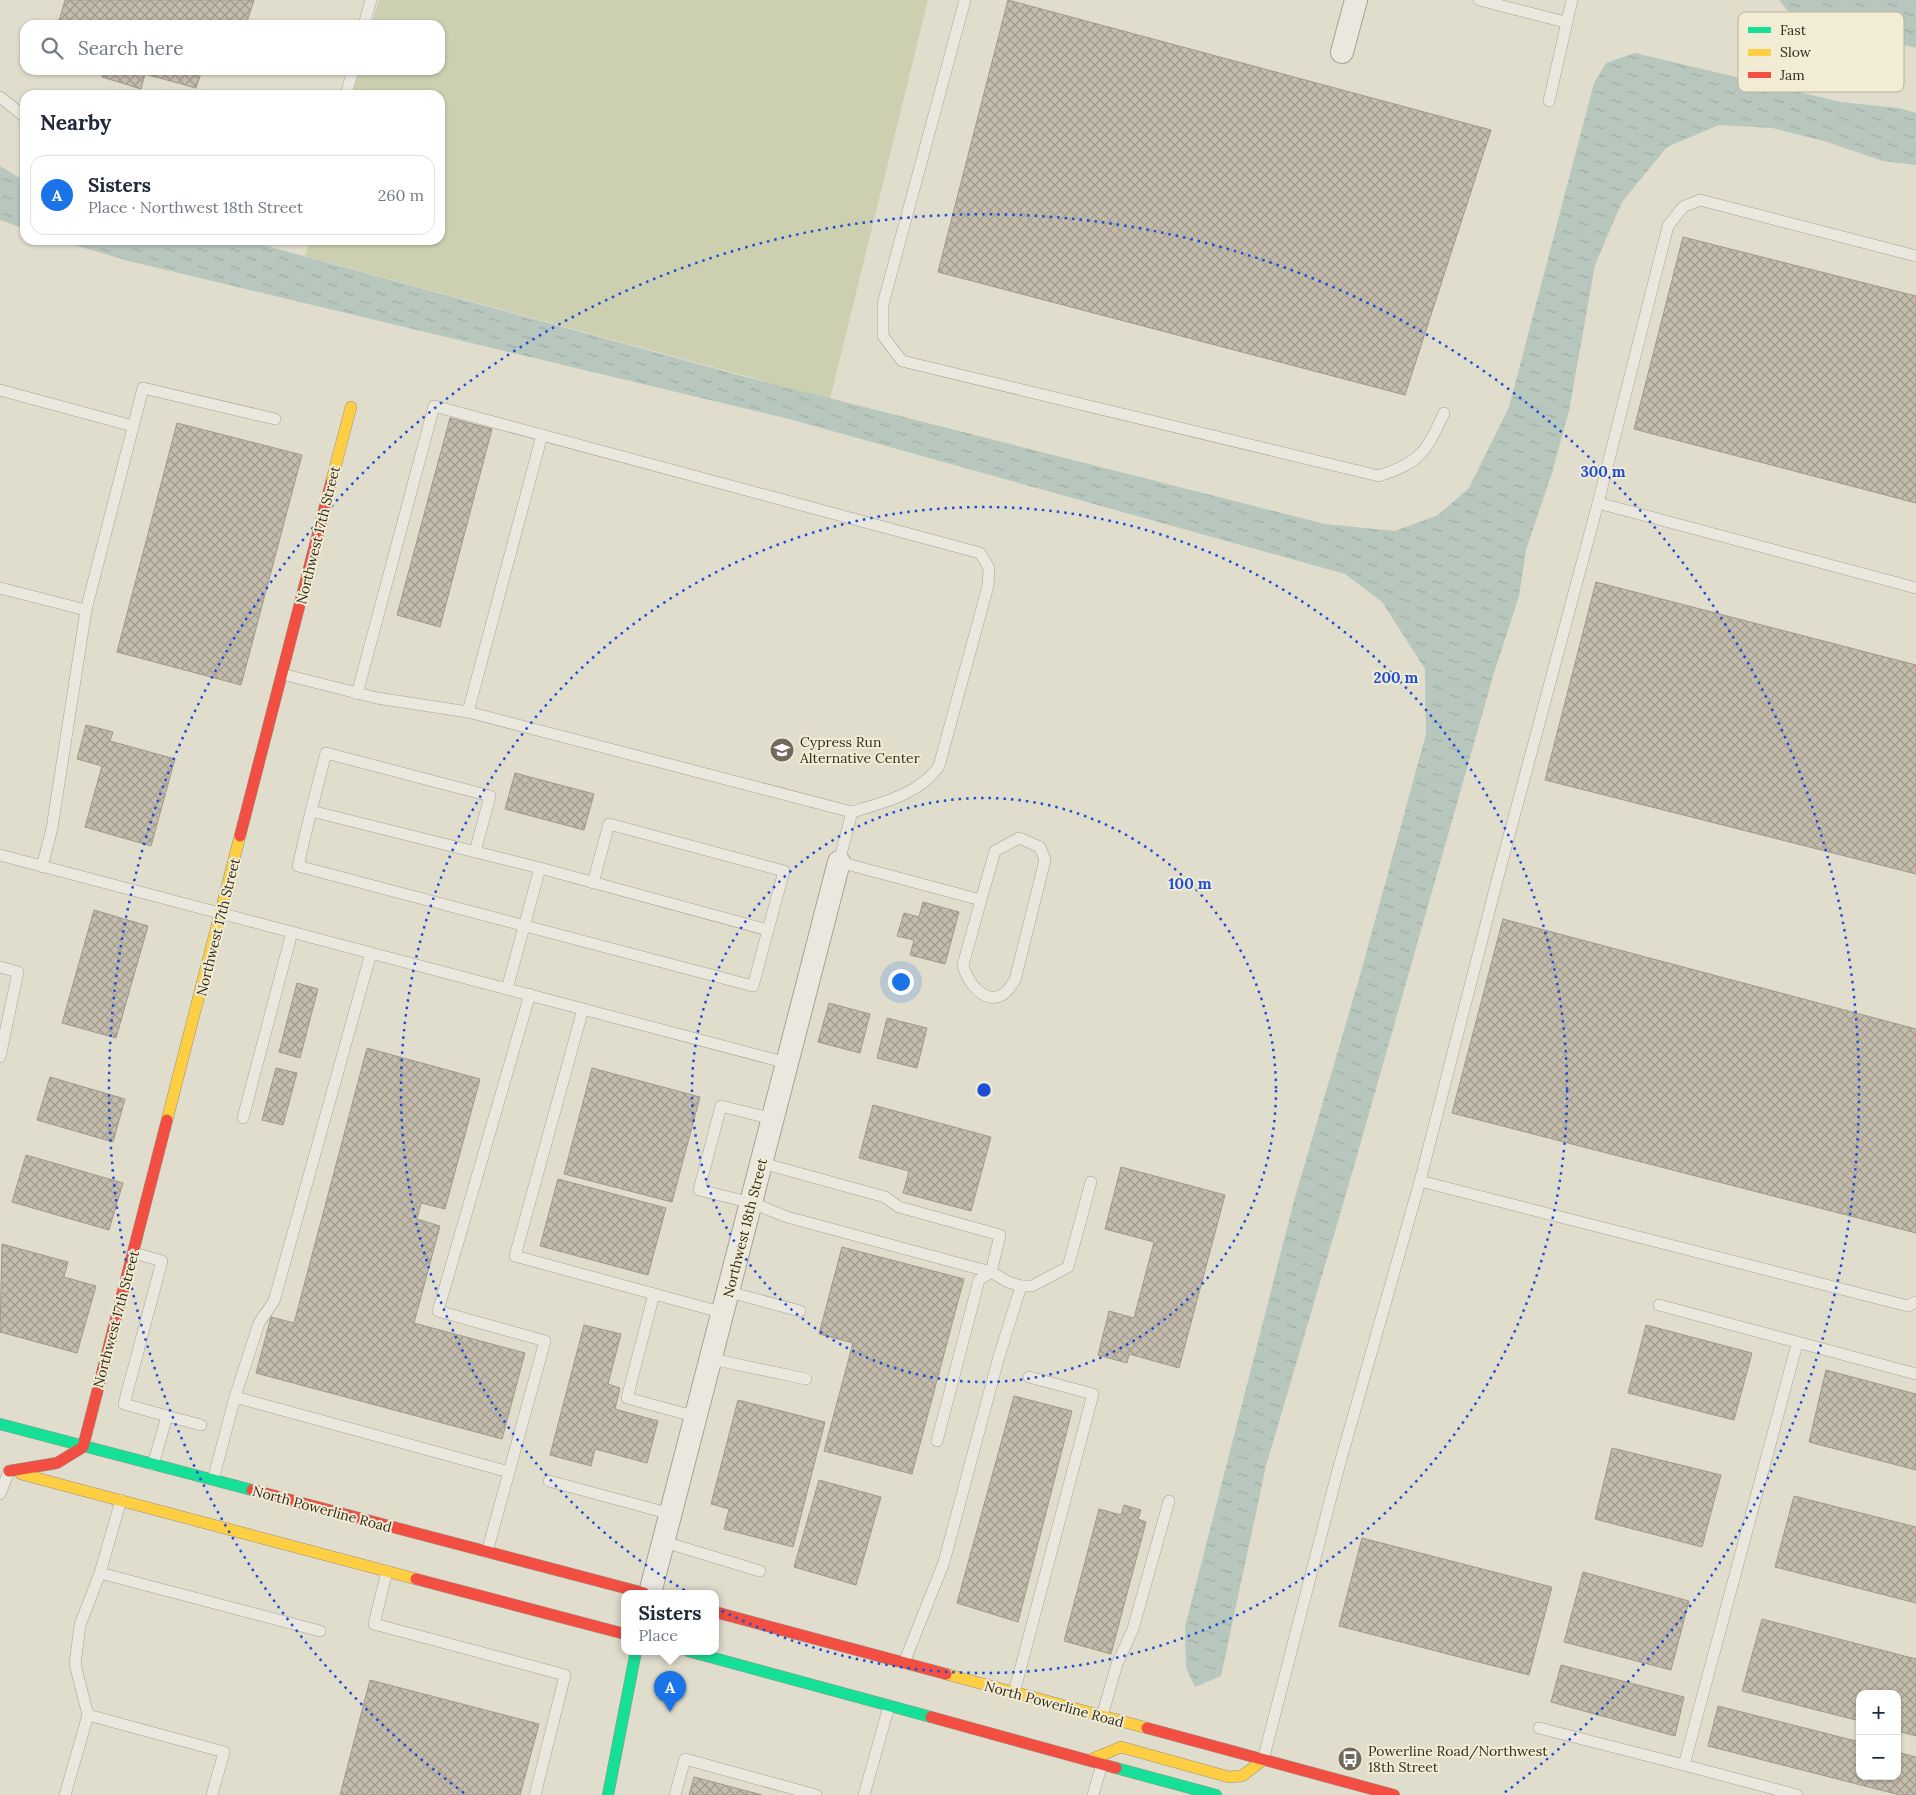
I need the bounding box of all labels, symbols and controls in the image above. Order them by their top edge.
legend [1738,12,1904,92]
search box [20,20,445,75]
text: Fast [1780,21,1807,39]
icon: search [38,34,66,62]
text: Search here [78,36,184,60]
text: Slow [1780,43,1812,61]
text: Jam [1779,66,1805,84]
text: Nearby [40,109,111,136]
text: Sisters [88,173,151,197]
text: A [52,185,62,205]
text: 260 m [378,185,424,205]
text: Place · Northwest 18th Street [88,197,303,217]
text: 300 m [1580,462,1626,481]
street label: Northwest 17th Street [292,464,344,606]
text: 200 m [1374,668,1419,687]
place label: Cypress Run Alternative Center [799,733,920,767]
school or university icon: Cypress Run Alternative Center [769,737,795,763]
street label: Northwest 17th Street [192,856,244,998]
text: 100 m [1169,874,1212,893]
your location [888,969,914,995]
centre of rings [975,1081,993,1099]
street label: Northwest 18th Street [719,1156,771,1300]
street label: Northwest 17th Street [89,1248,143,1390]
street label: North Powerline Road [250,1482,394,1536]
popup [621,1590,719,1655]
text: Sisters [639,1601,701,1625]
text: Place [639,1625,678,1645]
pin: A [654,1671,686,1712]
street label: North Powerline Road [982,1677,1126,1731]
map controls [1856,1690,1901,1780]
button: + [1856,1690,1901,1735]
button: − [1856,1735,1901,1780]
place label: Powerline Road/Northwest 18th Street [1368,1742,1548,1776]
bus stop icon: Powerline Road/Northwest 18th Street [1337,1746,1363,1772]

